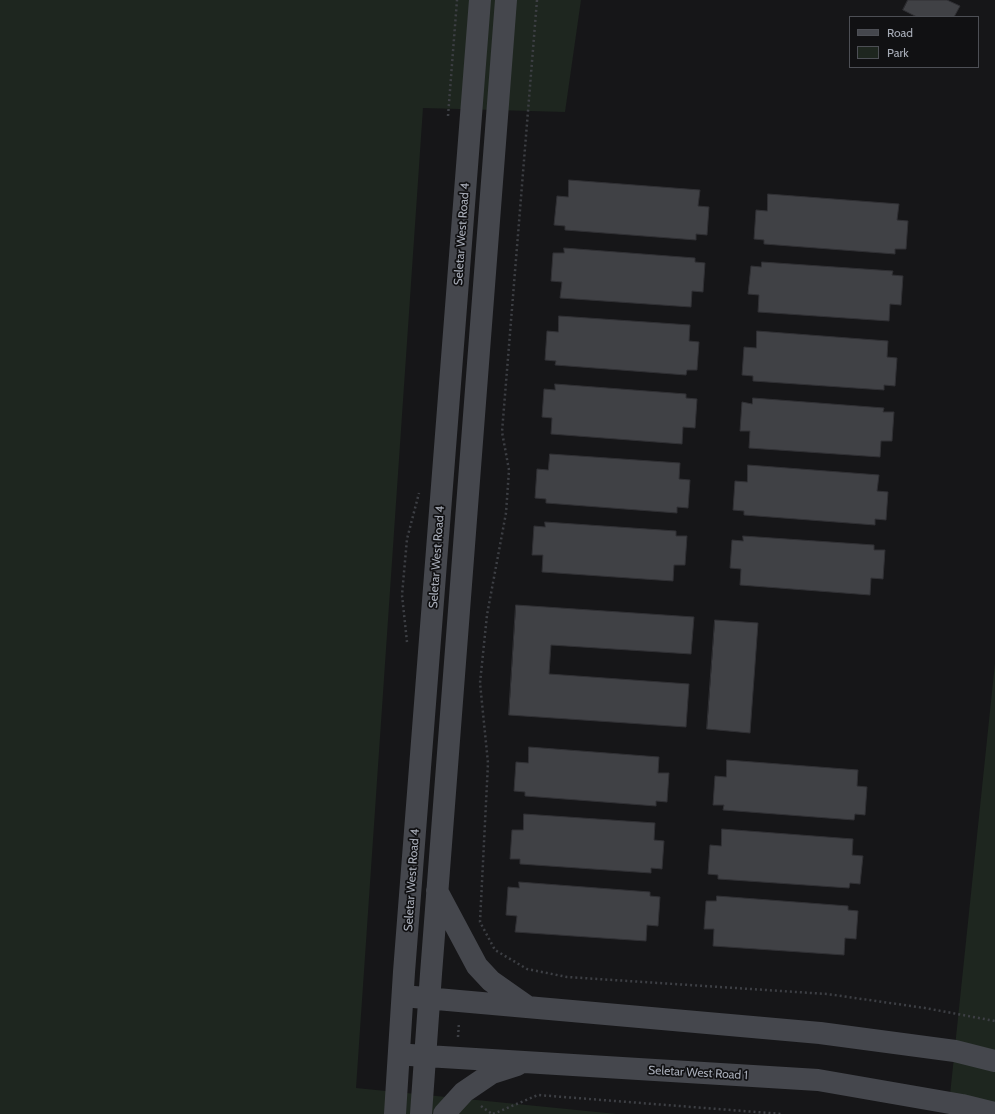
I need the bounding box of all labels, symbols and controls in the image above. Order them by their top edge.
legend [849,16,979,68]
text: Road [887,25,913,40]
text: Park [887,45,909,60]
street label: Seletar West Road 4 [451,182,473,286]
street label: Seletar West Road 4 [426,505,448,609]
street label: Seletar West Road 4 [401,828,423,932]
street label: Seletar West Road 1 [648,1063,748,1083]

